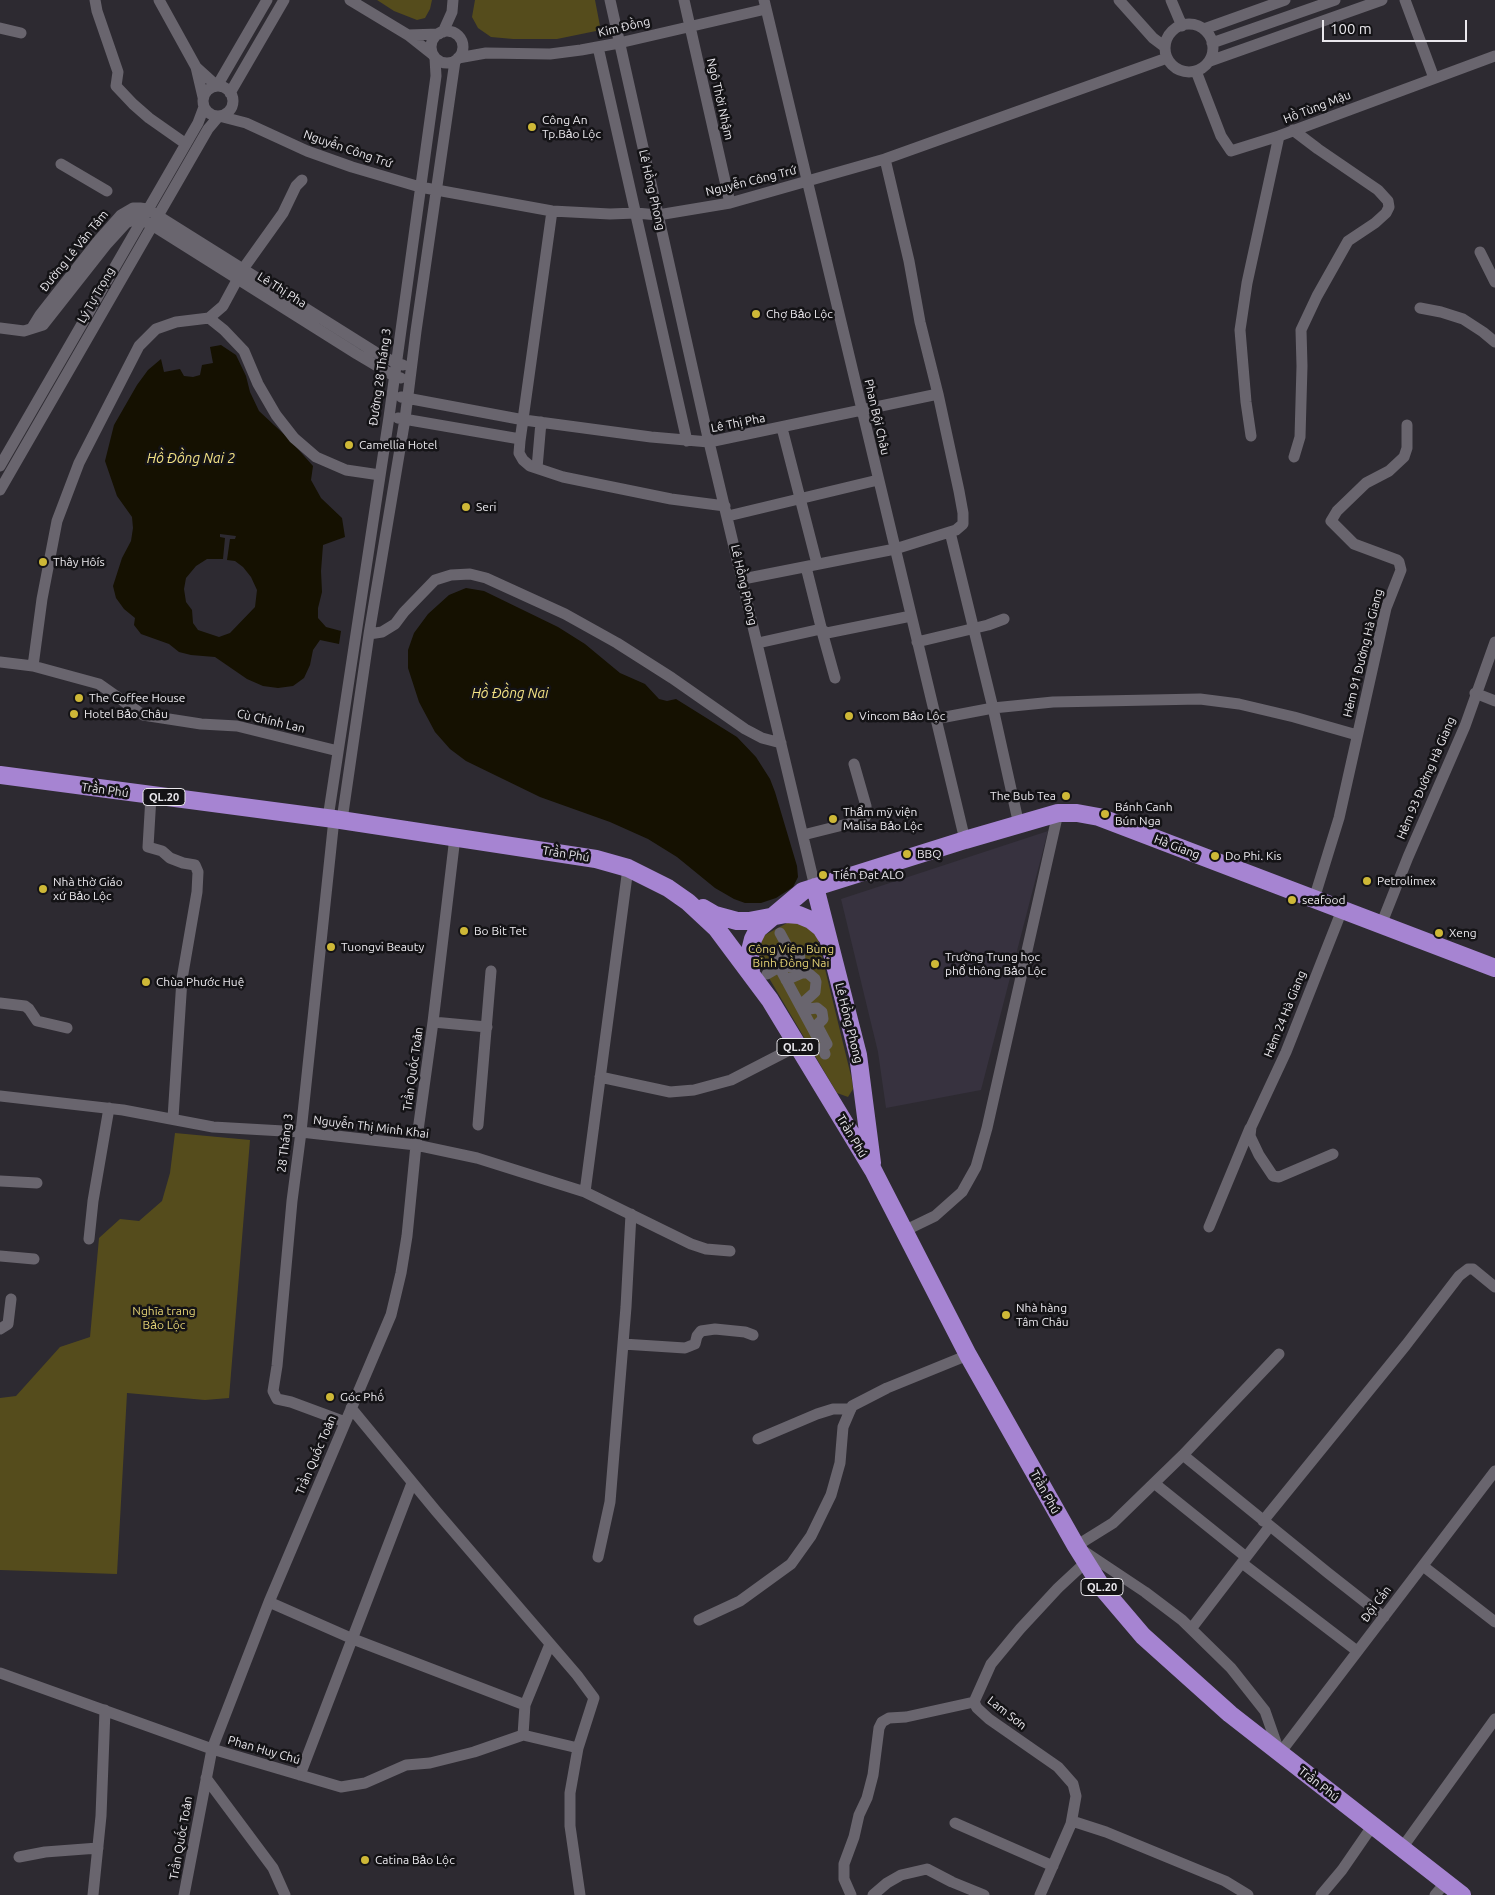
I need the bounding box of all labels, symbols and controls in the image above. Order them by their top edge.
scale bar [1325,10,1470,42]
street label: Kim Đồng [597,14,651,40]
text: 100 m [1330,20,1372,37]
street label: Ngô Thời Nhậm [704,57,736,141]
street label: Hồ Tùng Mậu [1281,88,1353,126]
place label: Công An Tp.Bảo Lộc [542,113,601,141]
marker: Công An Tp.Bảo Lộc [526,121,538,133]
street label: Nguyễn Công Trứ [302,127,394,171]
street label: Lê Hồng Phong [636,148,668,232]
street label: Nguyễn Công Trứ [704,163,798,199]
street label: Đường Lê Văn Tám [37,207,111,295]
street label: Lý Tự Trọng [74,264,118,326]
street label: Lê Thị Pha [255,269,309,311]
place label: Chợ Bảo Lộc [766,307,833,321]
marker: Chợ Bảo Lộc [750,308,762,320]
street label: Đường 28 Tháng 3 [366,327,394,427]
street label: Phan Bội Châu [861,378,893,456]
street label: Lê Thị Pha [710,411,766,435]
place label: Camellia Hotel [359,438,437,452]
marker: Camellia Hotel [343,439,355,451]
water label: Hồ Đồng Nai 2 [147,450,235,466]
place label: Seri [476,500,496,514]
marker: Seri [460,501,472,513]
street label: Lê Hồng Phong [728,543,760,627]
place label: Thây Hôís [53,555,105,569]
marker: Thây Hôís [37,556,49,568]
street label: Hẻm 91 Đường Hà Giang [1340,587,1386,719]
water label: Hồ Đồng Nai [471,685,549,701]
place label: The Coffee House [89,691,185,705]
marker: The Coffee House [73,692,85,704]
street label: Cù Chính Lan [235,706,307,736]
place label: Hotel Bảo Châu [84,707,168,721]
marker: Hotel Bảo Châu [68,708,80,720]
place label: Vincom Bảo Lộc [859,709,945,723]
marker: Vincom Bảo Lộc [843,710,855,722]
street label: Hẻm 93 Đường Hà Giang [1394,715,1458,841]
street label: Trần Phú [81,780,129,800]
road number: QL.20 [143,789,185,806]
place label: The Bub Tea [990,789,1056,803]
marker: The Bub Tea [1060,790,1072,802]
place label: Bánh Canh Bún Nga [1115,800,1172,828]
place label: Thẩm mỹ viện Malisa Bảo Lộc [843,805,923,833]
marker: Bánh Canh Bún Nga [1099,808,1111,820]
marker: Thẩm mỹ viện Malisa Bảo Lộc [827,813,839,825]
street label: Hà Giang [1152,832,1202,862]
street label: Trần Phú [541,843,591,865]
place label: BBQ [917,847,942,861]
marker: BBQ [901,848,913,860]
place label: Do Phi. Kis [1225,849,1282,863]
marker: Do Phi. Kis [1209,850,1221,862]
place label: Tiến Đạt ALO [833,868,904,882]
marker: Tiến Đạt ALO [817,869,829,881]
place label: Petrolimex [1377,874,1436,888]
place label: Nhà thờ Giáo xứ Bảo Lộc [53,875,123,903]
marker: Petrolimex [1361,875,1373,887]
marker: Nhà thờ Giáo xứ Bảo Lộc [37,883,49,895]
place label: seafood [1302,893,1346,907]
marker: seafood [1286,894,1298,906]
place label: Bo Bit Tet [474,924,527,938]
marker: Bo Bit Tet [458,925,470,937]
place label: Xeng [1449,926,1477,940]
marker: Xeng [1433,927,1445,939]
place label: Tuongvi Beauty [341,940,424,954]
marker: Tuongvi Beauty [325,941,337,953]
park label: Công Viên Bùng Binh Đồng Nai [748,942,834,970]
place label: Trường Trung học phổ thông Bảo Lộc [945,950,1046,978]
marker: Trường Trung học phổ thông Bảo Lộc [929,958,941,970]
street label: Hẻm 24 Hà Giang [1261,968,1309,1060]
place label: Chùa Phước Huệ [156,975,244,989]
marker: Chùa Phước Huệ [140,976,152,988]
street label: Lê Hồng Phong [832,981,866,1065]
street label: Trần Quốc Toản [400,1026,426,1112]
road number: QL.20 [777,1038,819,1056]
street label: Trần Phú [834,1112,870,1160]
street label: 28 Tháng 3 [274,1113,296,1173]
street label: Nguyễn Thị Minh Khai [312,1113,430,1141]
place label: Nhà hàng Tâm Châu [1016,1301,1069,1329]
park label: Nghĩa trang Bảo Lộc [132,1304,196,1332]
marker: Nhà hàng Tâm Châu [1000,1309,1012,1321]
place label: Góc Phố [340,1390,384,1404]
marker: Góc Phố [324,1391,336,1403]
street label: Trần Quốc Toản [293,1413,339,1497]
street label: Trần Phú [1027,1468,1063,1516]
road number: QL.20 [1081,1578,1123,1595]
street label: Đội Cấn [1358,1583,1394,1625]
street label: Lam Sơn [985,1693,1029,1733]
street label: Phan Huy Chú [226,1733,302,1767]
street label: Trần Phú [1296,1764,1342,1804]
street label: Trần Quốc Toản [167,1795,195,1881]
place label: Catina Bảo Lộc [375,1853,455,1867]
marker: Catina Bảo Lộc [359,1854,371,1866]

